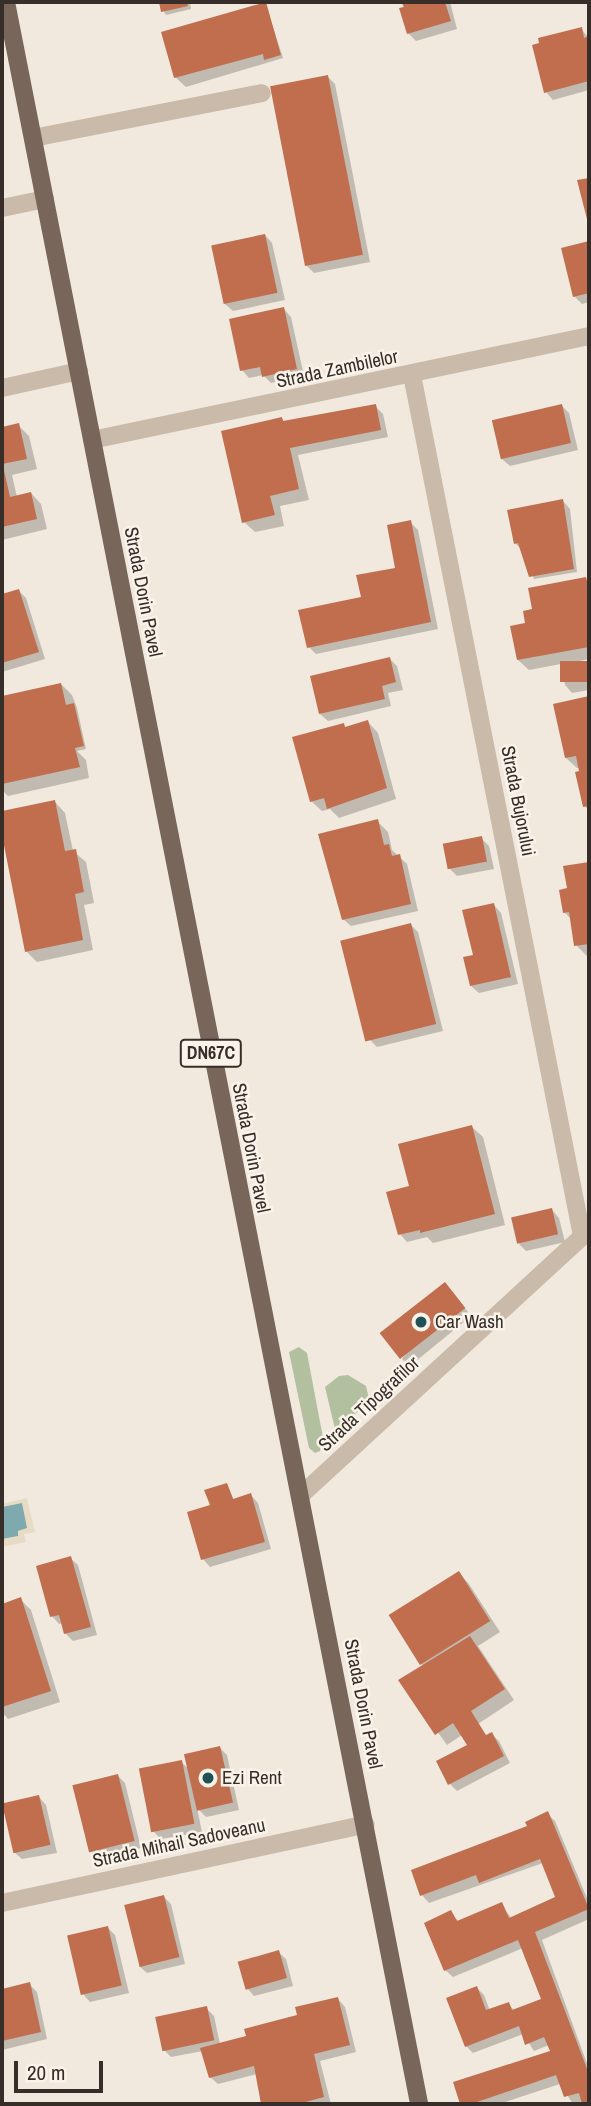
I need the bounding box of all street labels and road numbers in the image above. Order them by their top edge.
street label: Strada Zambilelor [274,345,400,393]
street label: Strada Dorin Pavel [119,525,167,659]
street label: Strada Bujorului [496,744,540,858]
road number: DN67C [180,1038,242,1068]
street label: Strada Dorin Pavel [227,1081,275,1215]
street label: Strada Tipografilor [314,1351,424,1457]
street label: Strada Dorin Pavel [339,1637,387,1771]
street label: Strada Mihail Sadoveanu [91,1814,267,1872]

